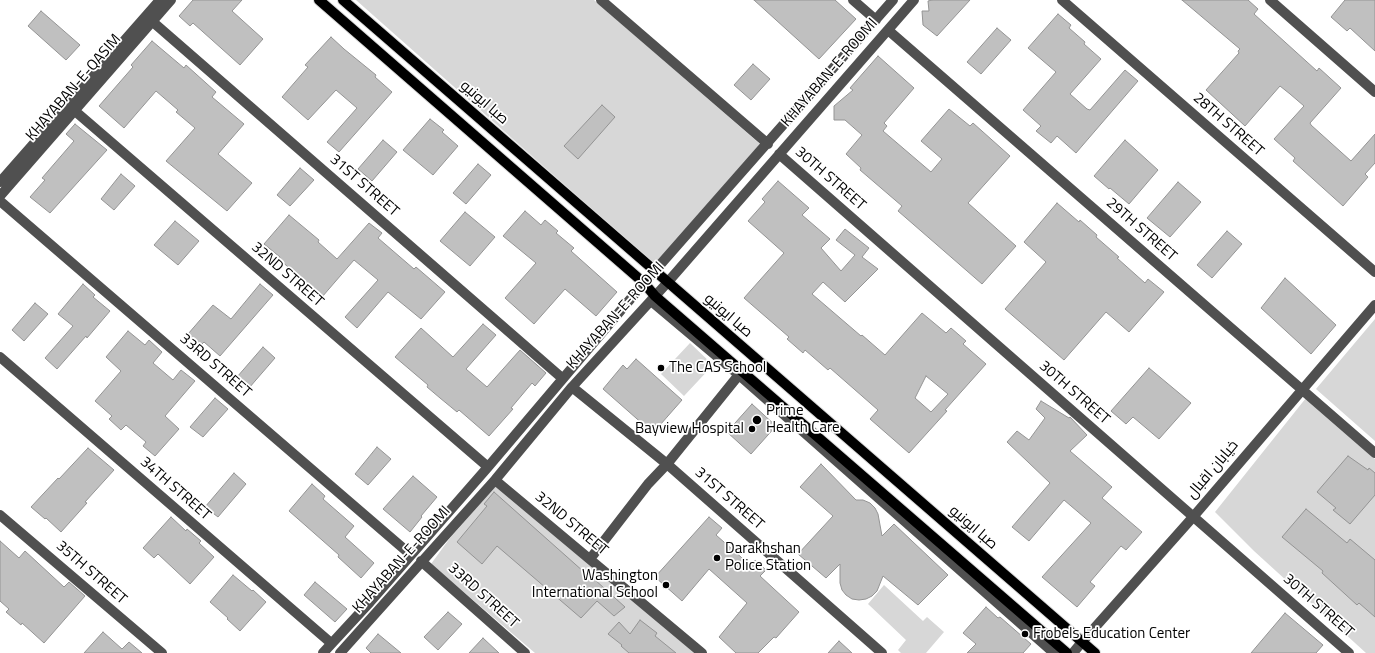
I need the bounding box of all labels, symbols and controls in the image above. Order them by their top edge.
street label: KHAYABAN-E-ROOMI [778,15,882,131]
street label: KHAYABAN-E-QASIM [23,31,125,145]
street label: صبا ایونیو [456,77,512,129]
street label: 28TH STREET [1189,89,1267,161]
street label: 30TH STREET [791,143,869,215]
street label: 31ST STREET [326,151,402,221]
street label: 29TH STREET [1102,194,1180,266]
street label: 32ND STREET [247,239,327,311]
street label: KHAYABAN-E-ROOMI [563,259,669,373]
street label: صبا ایونیو [700,290,756,342]
street label: 33RD STREET [176,330,254,402]
street label: 30TH STREET [1035,357,1113,429]
place label: The CAS School [669,359,766,377]
marker: The CAS School [656,363,666,373]
place label: Prime Health Care [766,402,840,437]
marker: Prime Health Care [751,414,763,426]
place label: Bayview Hospital [635,420,744,438]
marker: Bayview Hospital [747,424,757,434]
street label: خیابان اقبال [1183,437,1243,503]
street label: 34TH STREET [136,453,214,525]
street label: 31ST STREET [691,464,767,534]
street label: 32ND STREET [531,488,611,560]
street label: صبا ایونیو [945,502,1001,554]
street label: KHAYABAN-E-ROOMI [349,503,455,617]
street label: 35TH STREET [52,537,130,609]
place label: Darakhshan Police Station [725,540,811,575]
marker: Darakhshan Police Station [712,553,722,563]
street label: 33RD STREET [444,560,522,632]
place label: Washington International School [532,567,658,602]
street label: 30TH STREET [1279,570,1357,642]
marker: Washington International School [661,580,671,590]
place label: Frobels Education Center [1033,625,1190,643]
marker: Frobels Education Center [1020,629,1030,639]

